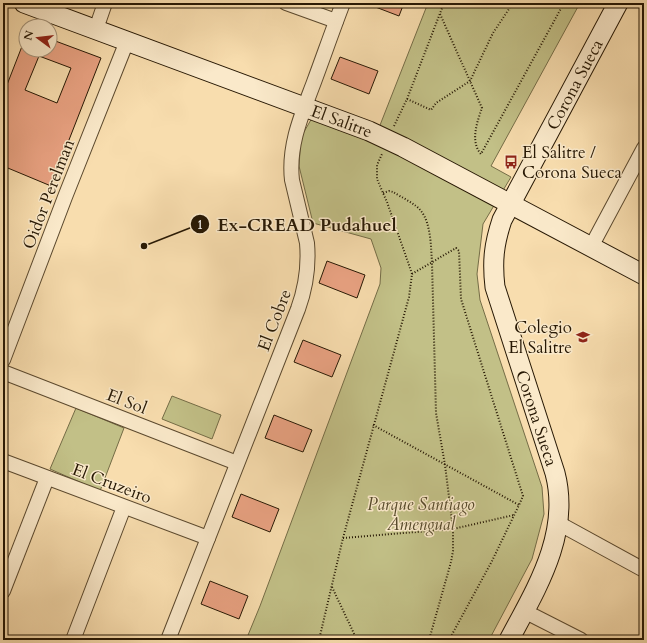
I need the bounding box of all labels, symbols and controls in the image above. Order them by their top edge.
north arrow [18,18,58,58]
text: N [20,29,37,42]
street label: Corona Sueca [541,35,609,134]
street label: El Salitre [308,100,376,143]
street label: Oidor Perelman [17,136,80,252]
place label: El Salitre / Corona Sueca [522,141,622,184]
bus stop icon: El Salitre / Corona Sueca [503,154,519,170]
callout: Ex-CREAD Pudahuel [190,209,405,239]
text: Ex-CREAD Pudahuel [217,213,397,238]
text: 1 [197,217,203,233]
street label: El Cobre [252,286,297,354]
place label: Colegio El Salitre [508,316,572,359]
school or university icon: Colegio El Salitre [575,329,591,345]
street label: Corona Sueca [510,367,563,470]
street label: El Sol [103,383,151,420]
street label: El Cruzeiro [69,458,155,509]
park label: Parque Santiago Amengual [367,493,475,536]

